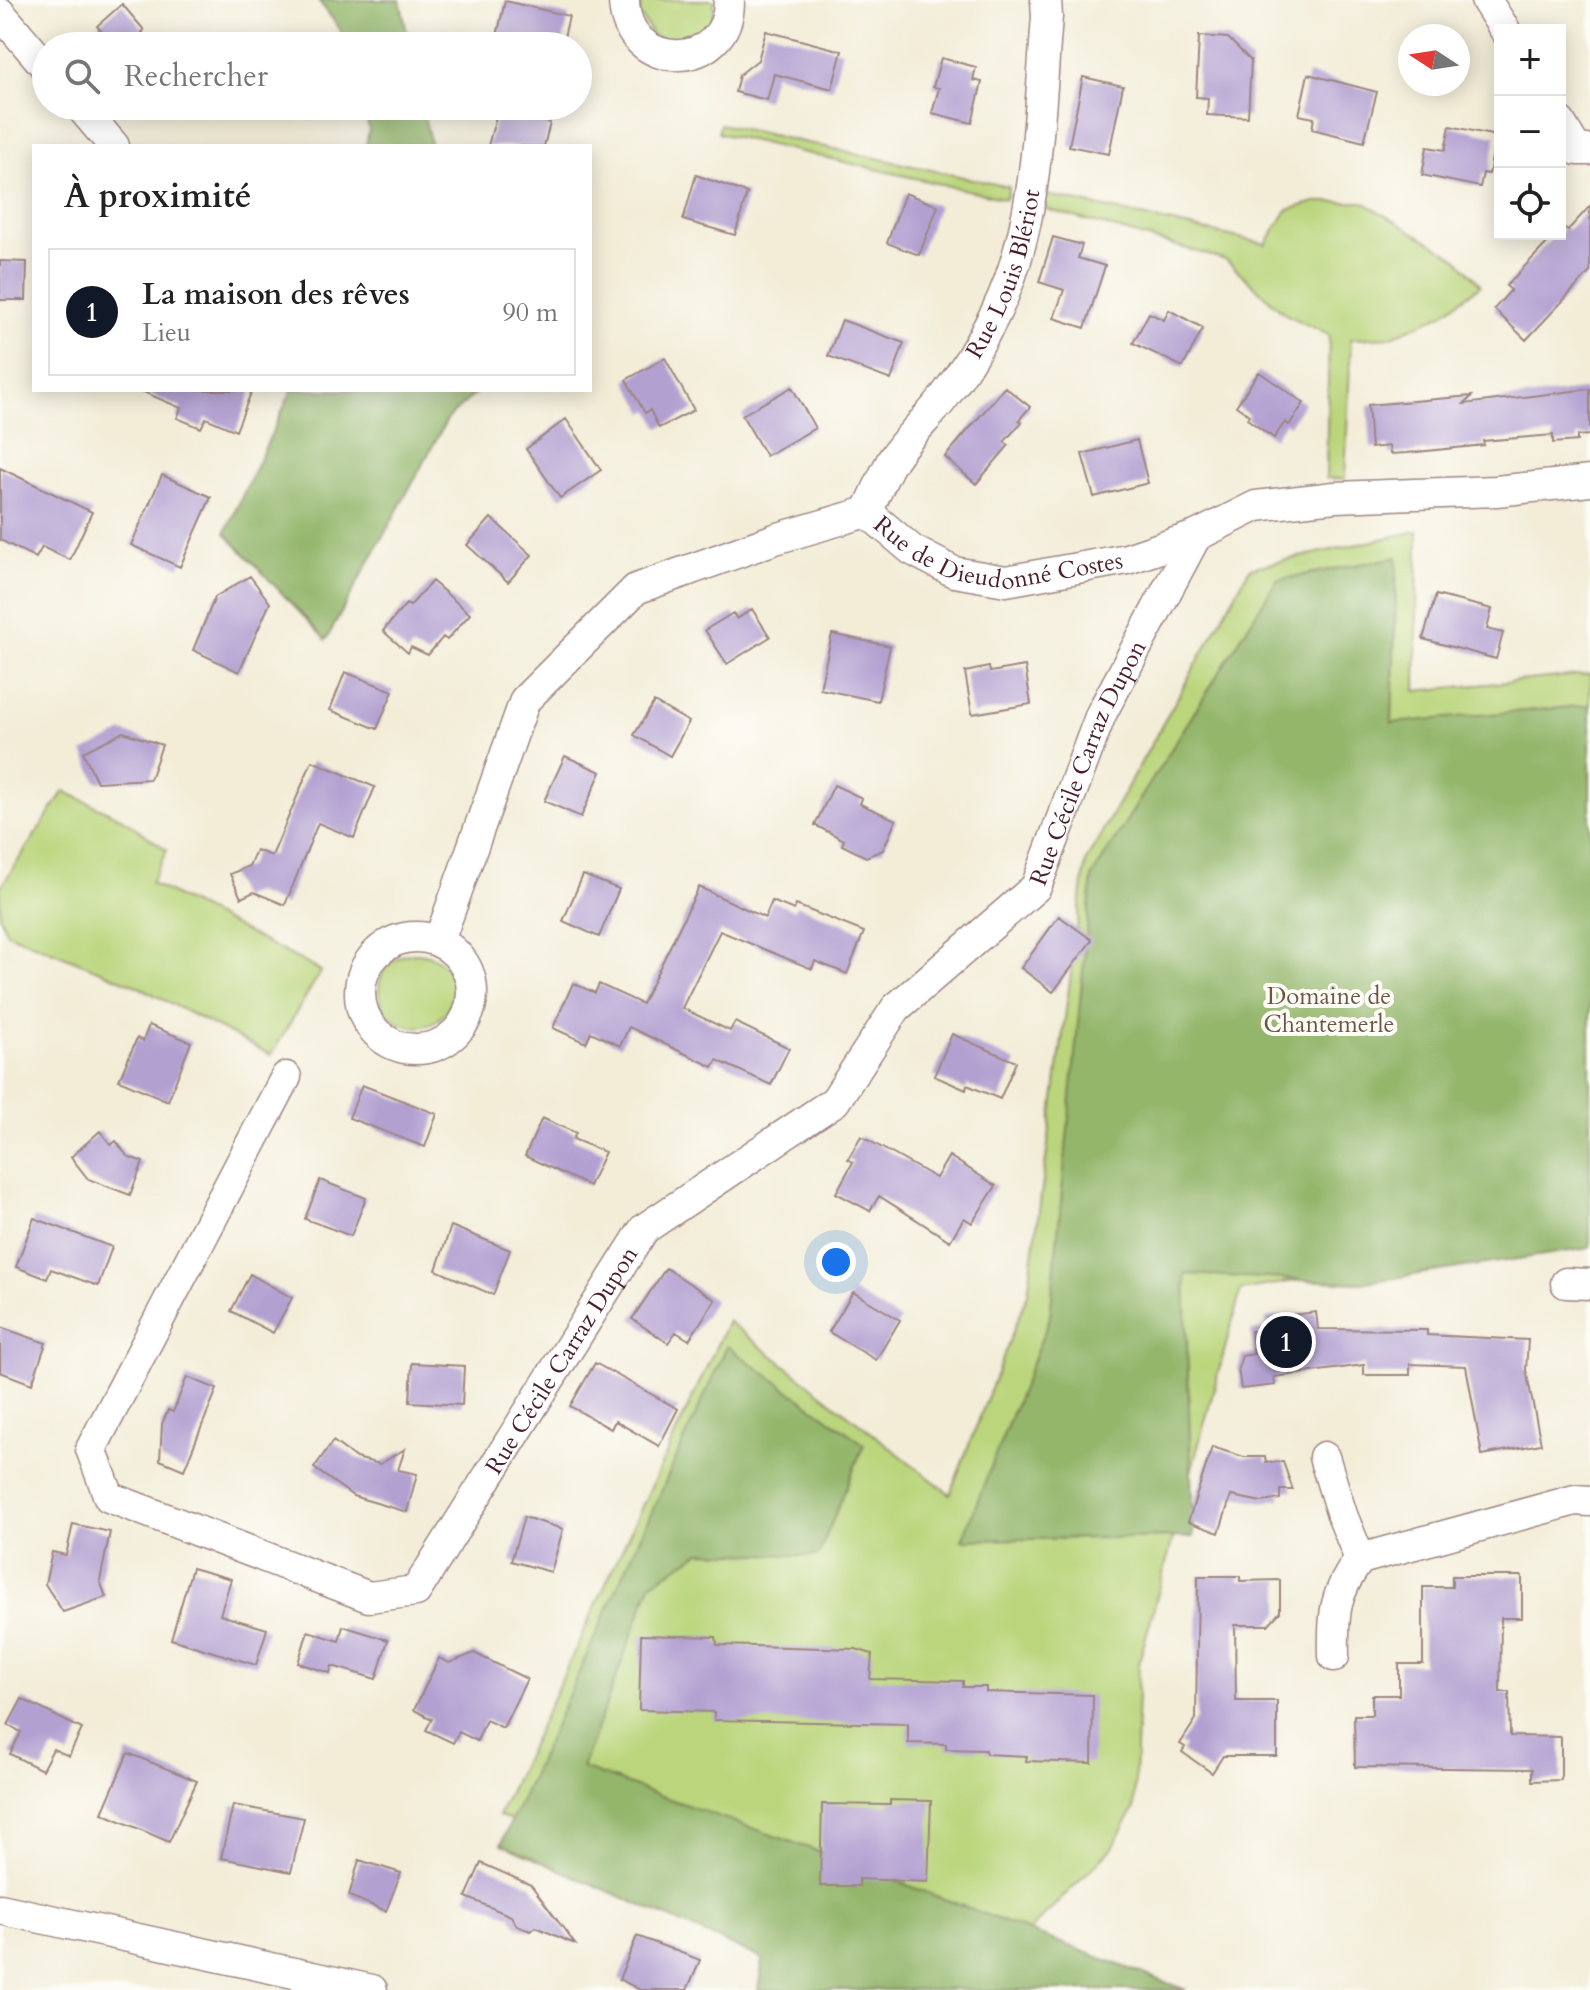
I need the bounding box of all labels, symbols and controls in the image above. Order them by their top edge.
north arrow [1398,24,1470,96]
map controls [1494,24,1566,240]
button: + [1494,24,1566,96]
search box [32,32,592,120]
icon: search [60,54,104,98]
text: Rechercher [124,56,268,97]
button: − [1494,96,1566,168]
button: locate [1494,168,1566,240]
text: À proximité [64,173,251,219]
street label: Rue Louis Blériot [958,187,1048,365]
text: La maison des rêves [142,274,410,315]
text: 1 [85,295,99,330]
text: 90 m [502,295,558,330]
text: Lieu [142,315,191,350]
street label: Rue de Dieudonné Costes [867,508,1125,598]
street label: Rue Cécile Carraz Dupon [1022,634,1154,890]
park label: Domaine de Chantemerle [1264,980,1394,1041]
street label: Rue Cécile Carraz Dupon [477,1240,646,1480]
your location [816,1242,856,1282]
pin: 1 [1260,1312,1312,1372]

